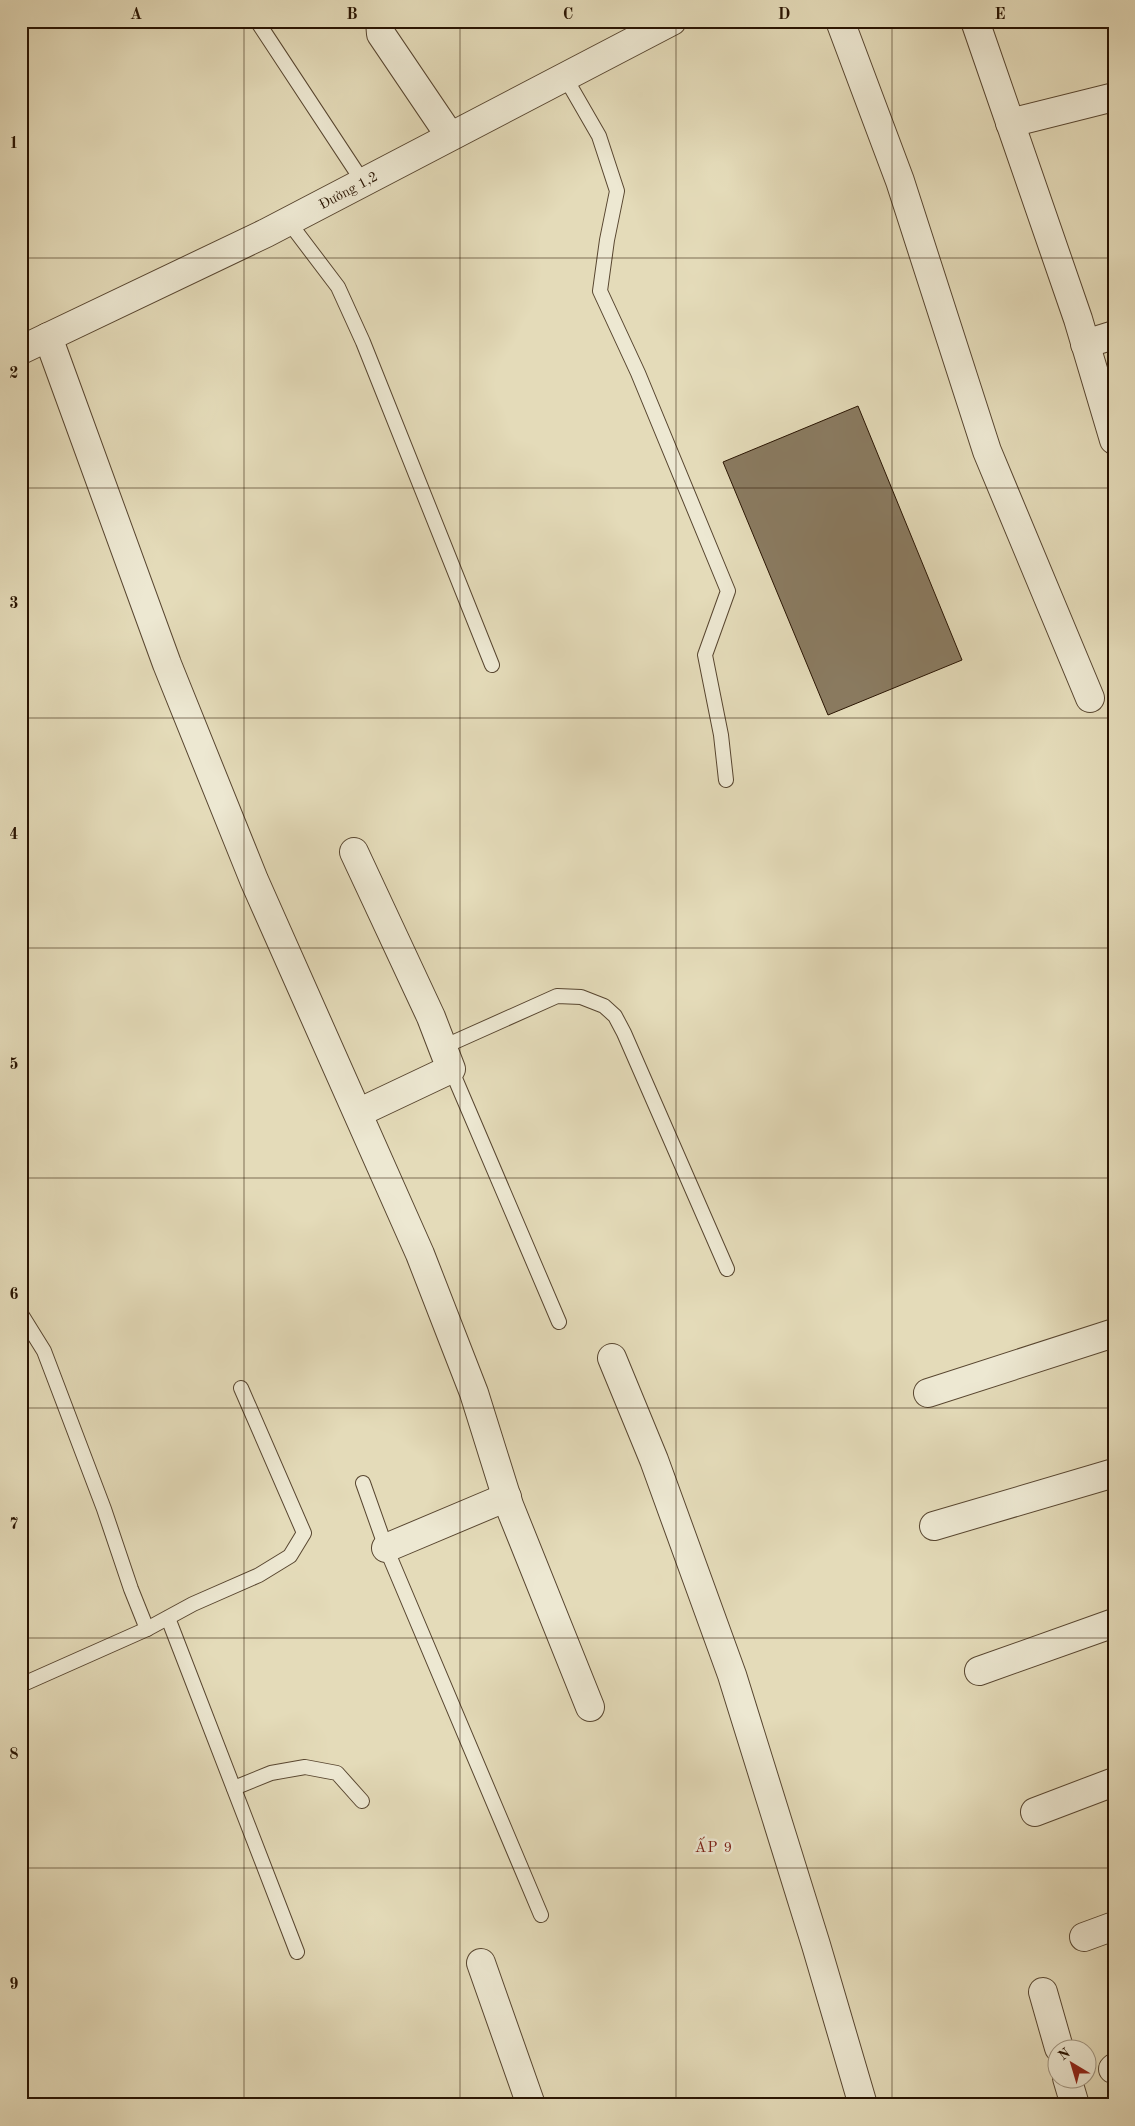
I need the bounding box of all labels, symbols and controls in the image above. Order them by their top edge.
text: A [130,7,142,23]
text: B [346,7,358,23]
text: C [563,7,573,23]
text: D [778,7,790,23]
text: E [994,7,1006,23]
text: 1 [9,136,19,152]
street label: Đường 1,2 [317,170,380,212]
text: 2 [9,366,19,382]
text: 3 [9,596,19,612]
text: 4 [9,827,19,843]
text: 5 [9,1057,19,1073]
text: 6 [9,1287,19,1303]
text: 7 [9,1517,19,1533]
text: 8 [9,1747,19,1763]
district label: ẤP 9 [695,1836,733,1856]
text: 9 [9,1977,19,1993]
north arrow [1048,2038,1098,2088]
text: N [1056,2046,1073,2063]

